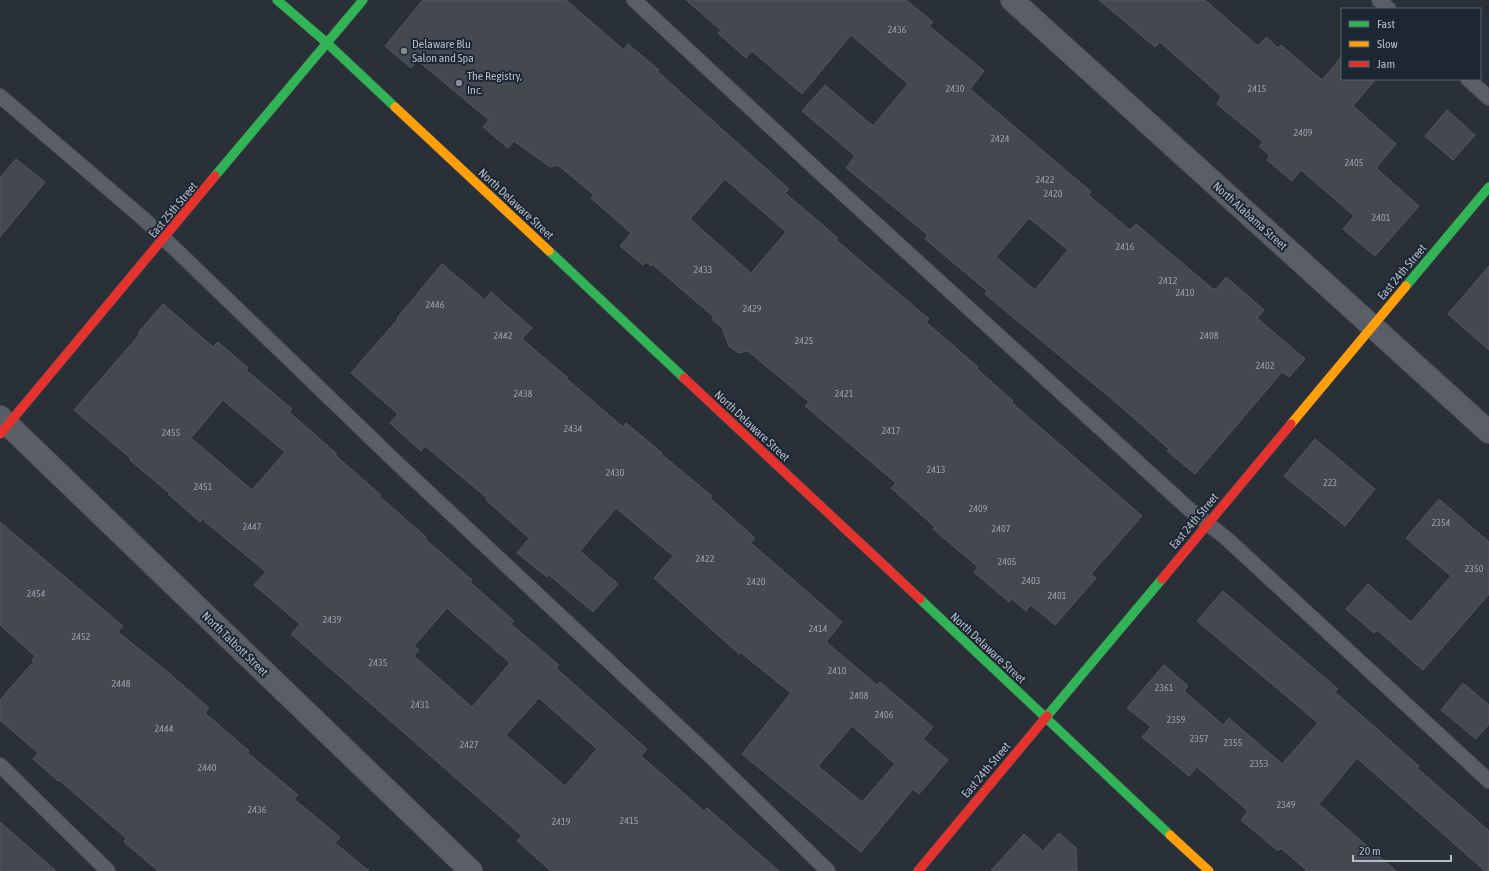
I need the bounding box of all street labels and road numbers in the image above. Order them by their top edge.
street label: North Delaware Street [476,166,557,243]
street label: East 25th Street [146,179,201,241]
street label: North Alabama Street [1210,179,1290,253]
street label: East 24th Street [1375,241,1430,303]
street label: North Delaware Street [712,388,793,465]
street label: East 24th Street [1167,490,1222,552]
street label: North Talbott Street [199,609,271,679]
street label: North Delaware Street [948,610,1029,687]
street label: East 24th Street [959,739,1014,801]

